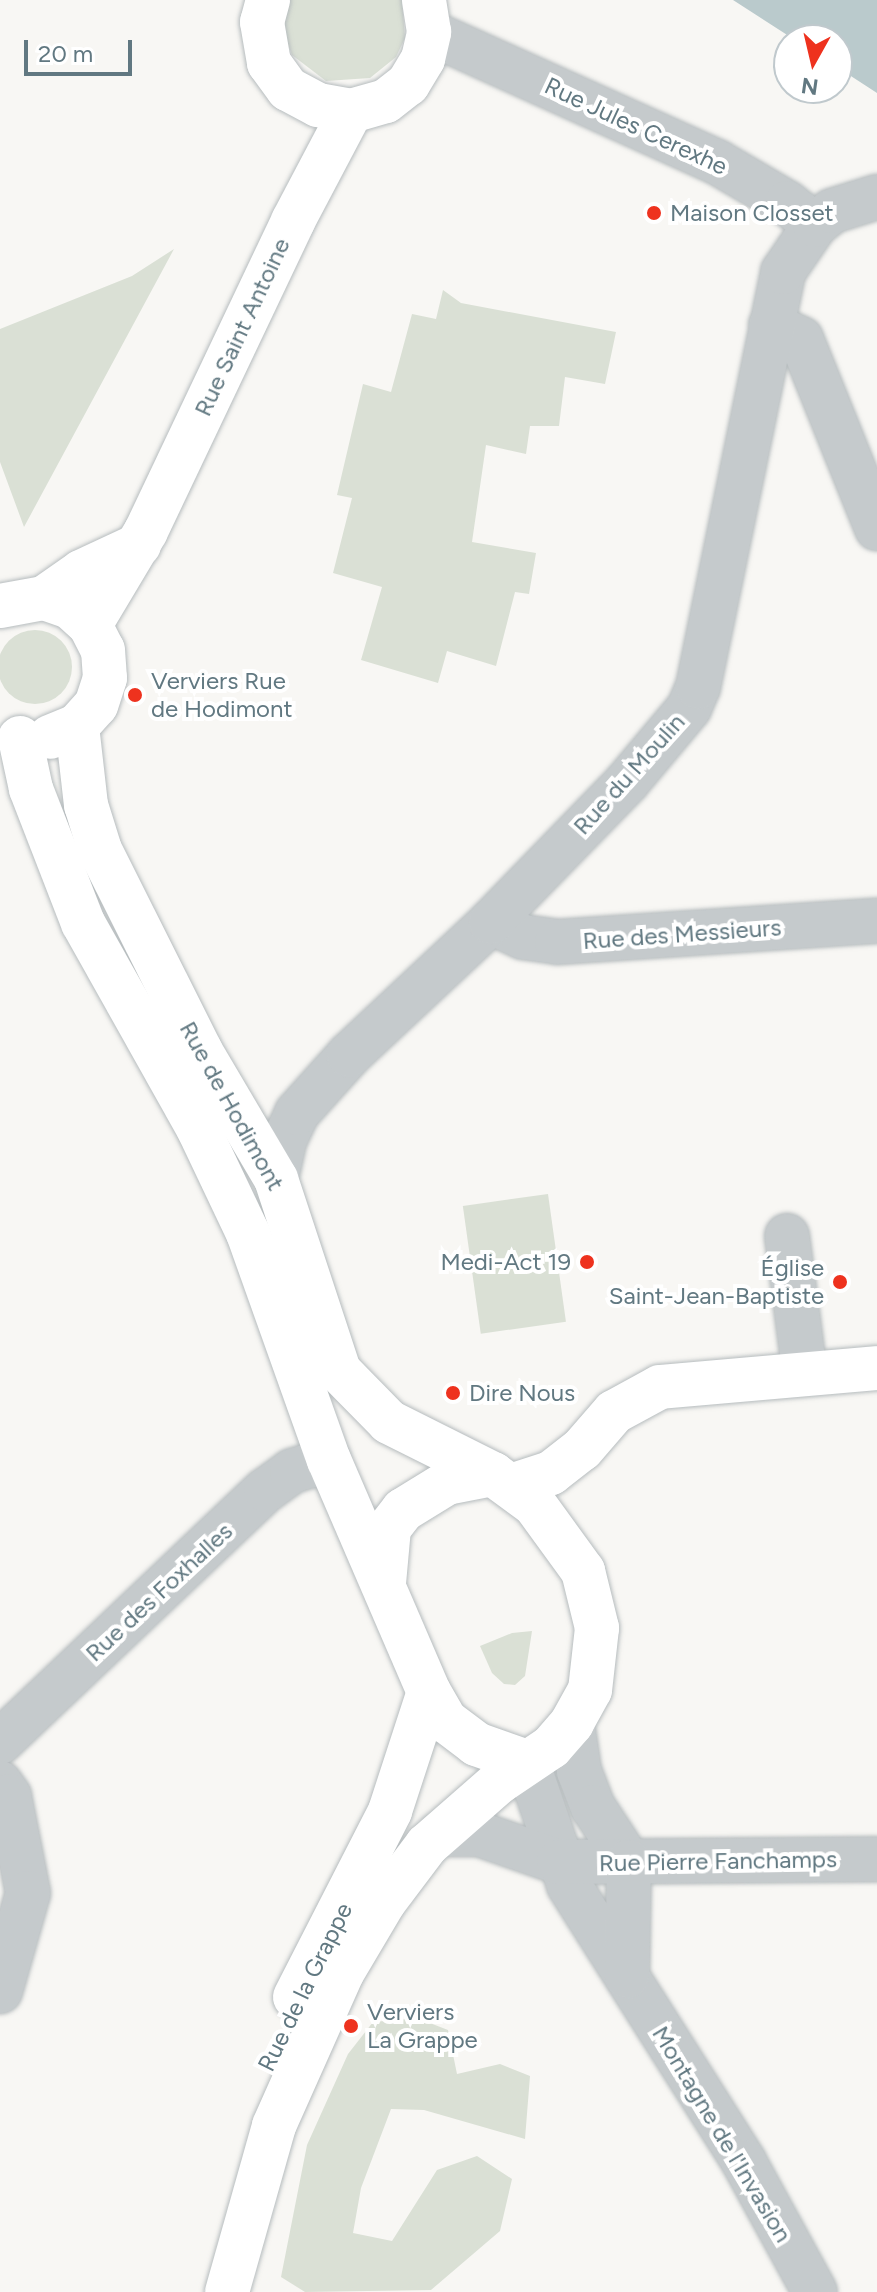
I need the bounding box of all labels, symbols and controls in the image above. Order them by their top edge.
scale bar [28,24,136,74]
north arrow [773,24,853,104]
text: 20 m [38,39,93,68]
street label: Rue Jules Cerexhe [540,71,732,181]
text: N [800,72,820,101]
place label: Maison Closset [670,199,834,227]
marker: Maison Closset [645,204,663,222]
street label: Rue Saint Antoine [188,233,296,421]
place label: Verviers Rue de Hodimont [151,667,292,723]
marker: Verviers Rue de Hodimont [126,686,144,704]
street label: Rue du Moulin [567,708,691,840]
street label: Rue des Messieurs [582,913,782,955]
street label: Rue de Hodimont [174,1016,290,1196]
place label: Medi-Act 19 [440,1248,571,1276]
marker: Medi-Act 19 [578,1253,596,1271]
place label: Église Saint-Jean-Baptiste [609,1254,824,1310]
marker: Église Saint-Jean-Baptiste [831,1273,849,1291]
place label: Dire Nous [469,1379,575,1407]
marker: Dire Nous [444,1384,462,1402]
street label: Rue des Foxhalles [80,1517,238,1667]
street label: Rue Pierre Fanchamps [599,1845,837,1877]
street label: Rue de la Grappe [252,1898,358,2076]
place label: Verviers La Grappe [367,1998,478,2054]
marker: Verviers La Grappe [342,2017,360,2035]
street label: Montagne de l'Invasion [646,2021,798,2247]

